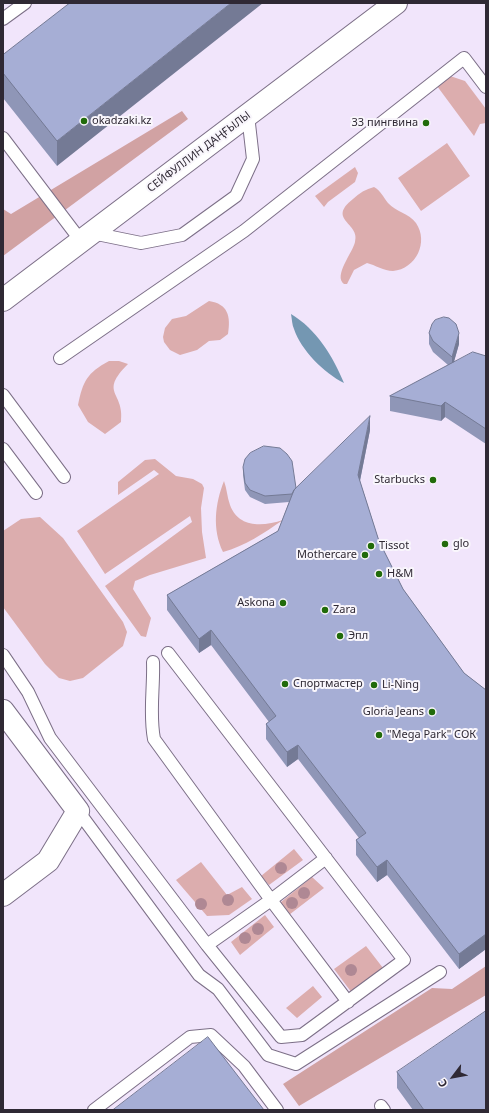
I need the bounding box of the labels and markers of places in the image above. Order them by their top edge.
place label: okadzaki.kz [92,114,152,128]
marker: okadzaki.kz [79,116,89,126]
place label: 33 пингвина [352,116,418,130]
marker: 33 пингвина [421,118,431,128]
place label: Starbucks [374,473,425,487]
marker: Starbucks [428,475,438,485]
place label: glo [453,537,469,551]
place label: Tissot [379,539,409,553]
marker: glo [440,539,450,549]
marker: Tissot [366,541,376,551]
place label: Mothercare [297,548,357,562]
marker: Mothercare [360,550,370,560]
place label: H&M [387,567,413,581]
marker: H&M [374,569,384,579]
place label: Askona [237,596,275,610]
marker: Askona [278,598,288,608]
place label: Zara [333,603,356,617]
marker: Zara [320,605,330,615]
place label: Эпл [348,629,368,643]
marker: Эпл [335,631,345,641]
place label: Спортмастер [293,677,363,691]
place label: Li-Ning [382,678,419,692]
marker: Спортмастер [280,679,290,689]
marker: Li-Ning [369,680,379,690]
place label: Gloria Jeans [363,705,424,719]
marker: Gloria Jeans [427,707,437,717]
place label: "Mega Park" СОК [387,728,476,742]
marker: "Mega Park" СОК [374,730,384,740]

